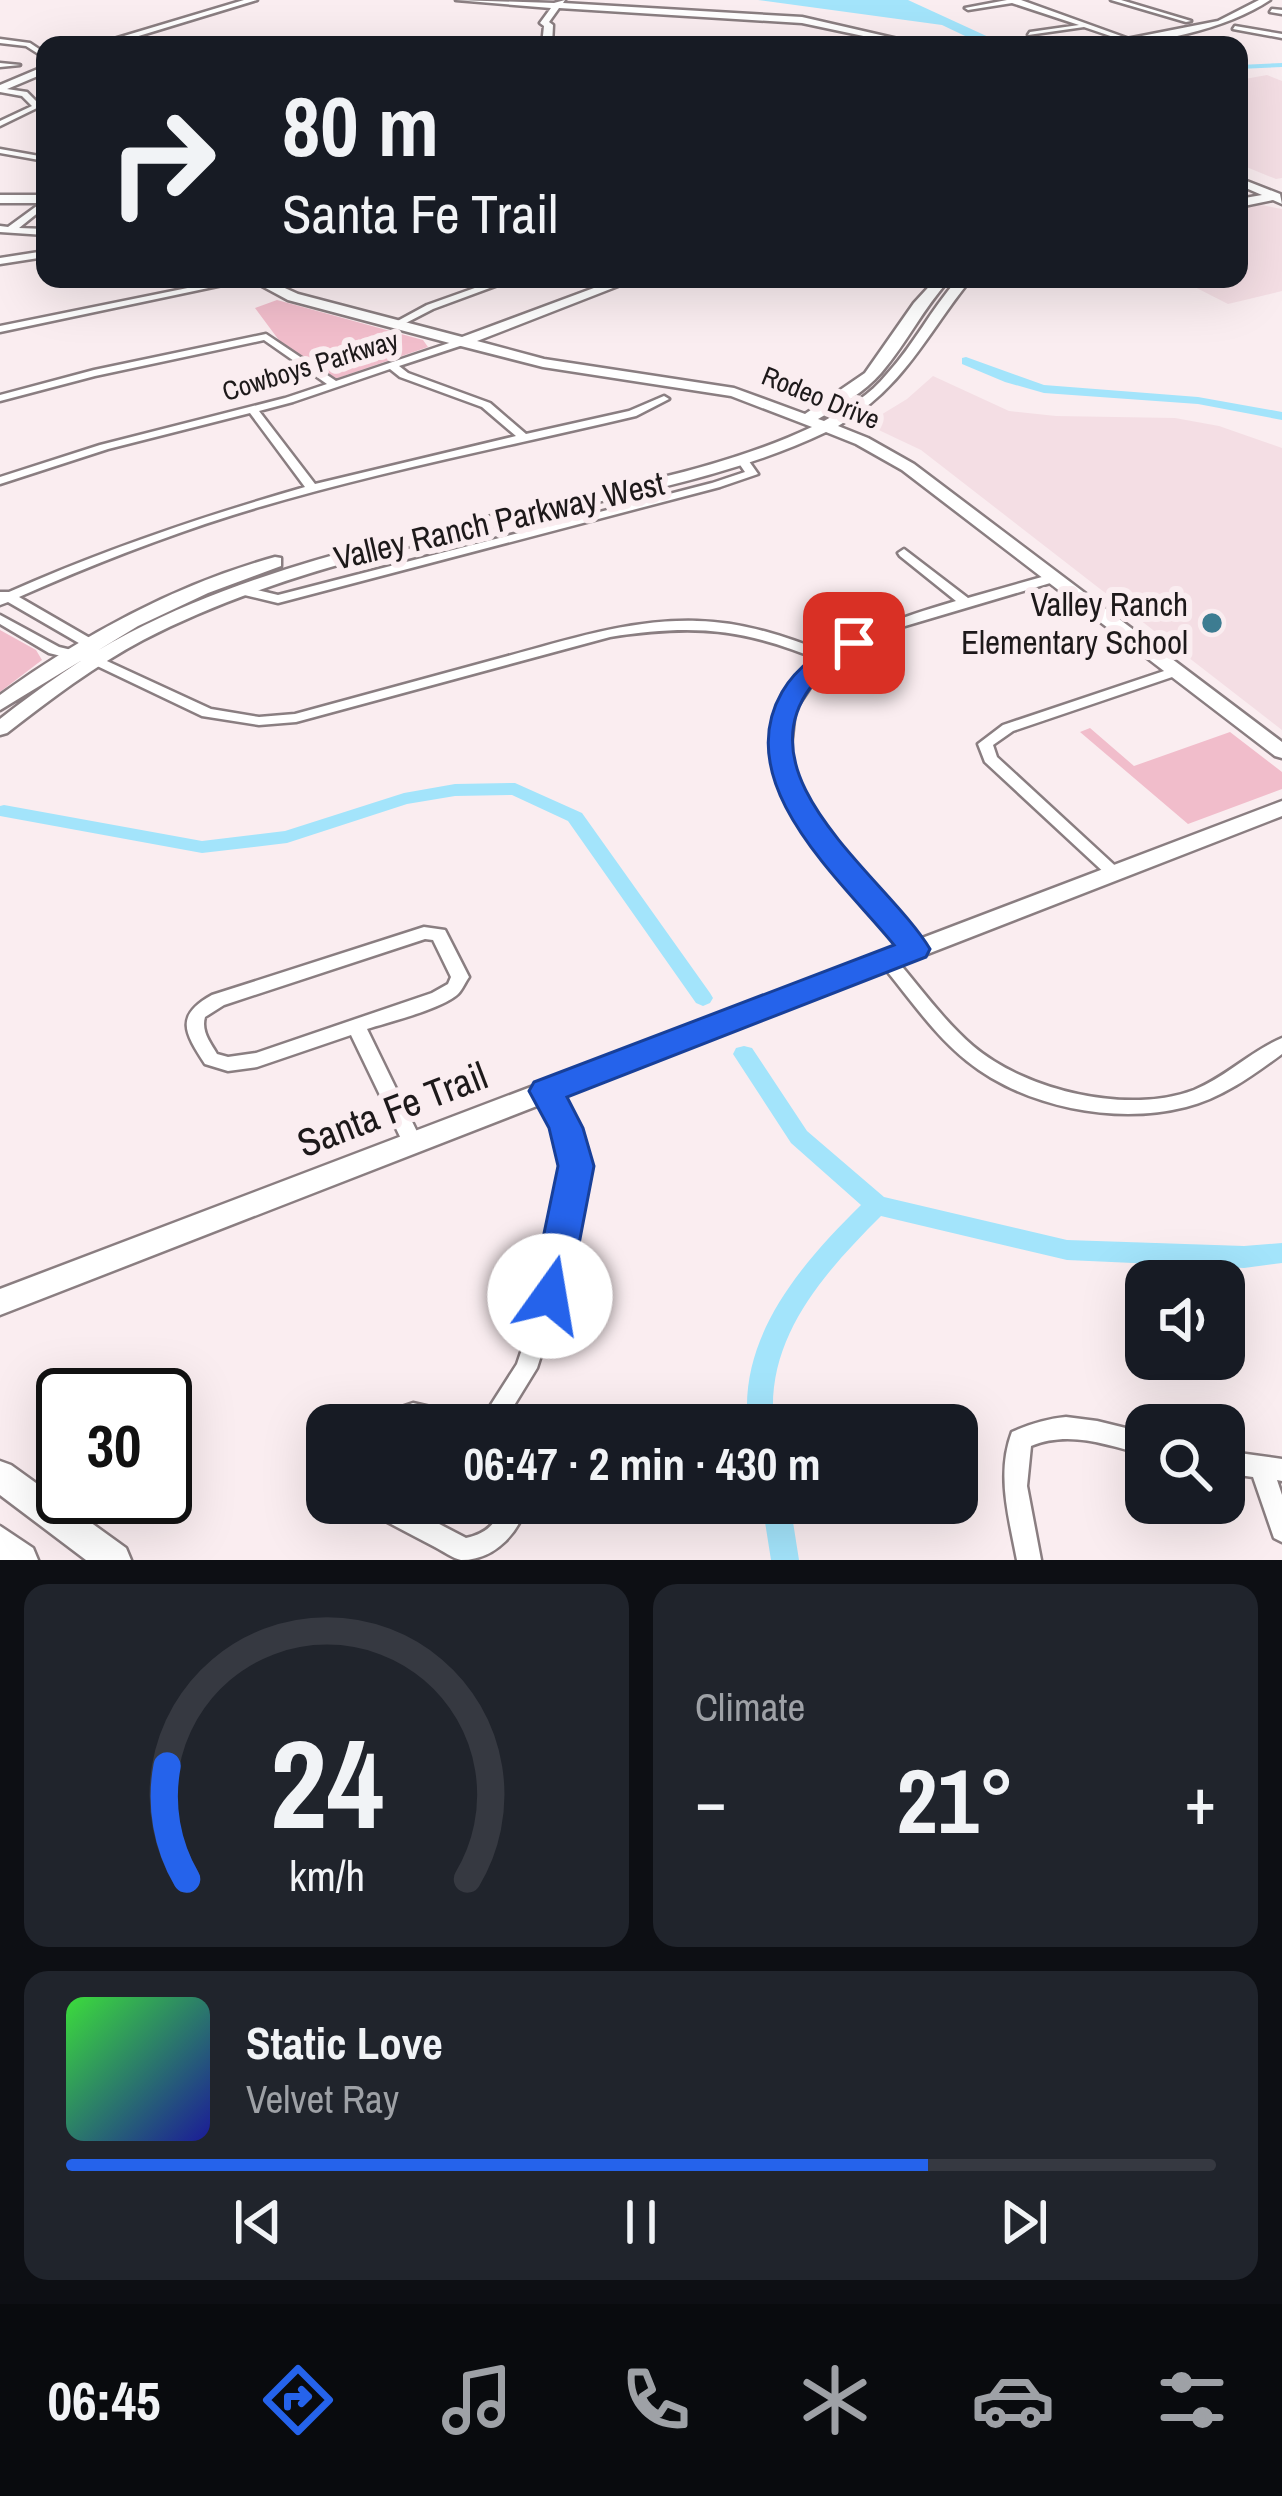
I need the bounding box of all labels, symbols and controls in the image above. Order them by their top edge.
text: 80 m [282,69,439,182]
icon: right [84,84,240,240]
text: Santa Fe Trail [282,177,558,250]
street label: Cowboys Parkway [218,321,402,409]
street label: Rodeo Drive [757,357,885,437]
street label: Valley Ranch Parkway West [330,461,668,579]
place label: Valley Ranch Elementary School [961,582,1188,664]
pin [803,592,905,694]
icon: arrive [821,610,887,676]
marker: Valley Ranch Elementary School [1199,610,1225,636]
street label: Santa Fe Trail [290,1049,494,1169]
position arrow [487,1233,613,1359]
map controls [1125,1260,1245,1524]
button: sound [1125,1260,1245,1380]
speed limit sign: 30 [36,1368,192,1524]
button: search [1125,1404,1245,1524]
text: 06:47 · 2 min · 430 m [464,1433,820,1494]
text: Climate [695,1681,805,1733]
text: 24 [270,1699,383,1867]
text: 21° [896,1740,1015,1861]
text: − [695,1756,727,1845]
text: + [1184,1756,1216,1845]
text: km/h [288,1846,365,1903]
text: Static Love [246,2012,443,2073]
text: Velvet Ray [246,2073,399,2125]
icon: previous [225,2189,291,2255]
icon: pause [608,2189,674,2255]
icon: next [991,2189,1057,2255]
icon: directions [256,2358,340,2442]
icon: music [435,2358,519,2442]
icon: phone [614,2358,698,2442]
icon: climate [793,2358,877,2442]
icon: car [971,2358,1055,2442]
icon: filters [1150,2358,1234,2442]
text: 06:45 [47,2364,161,2437]

